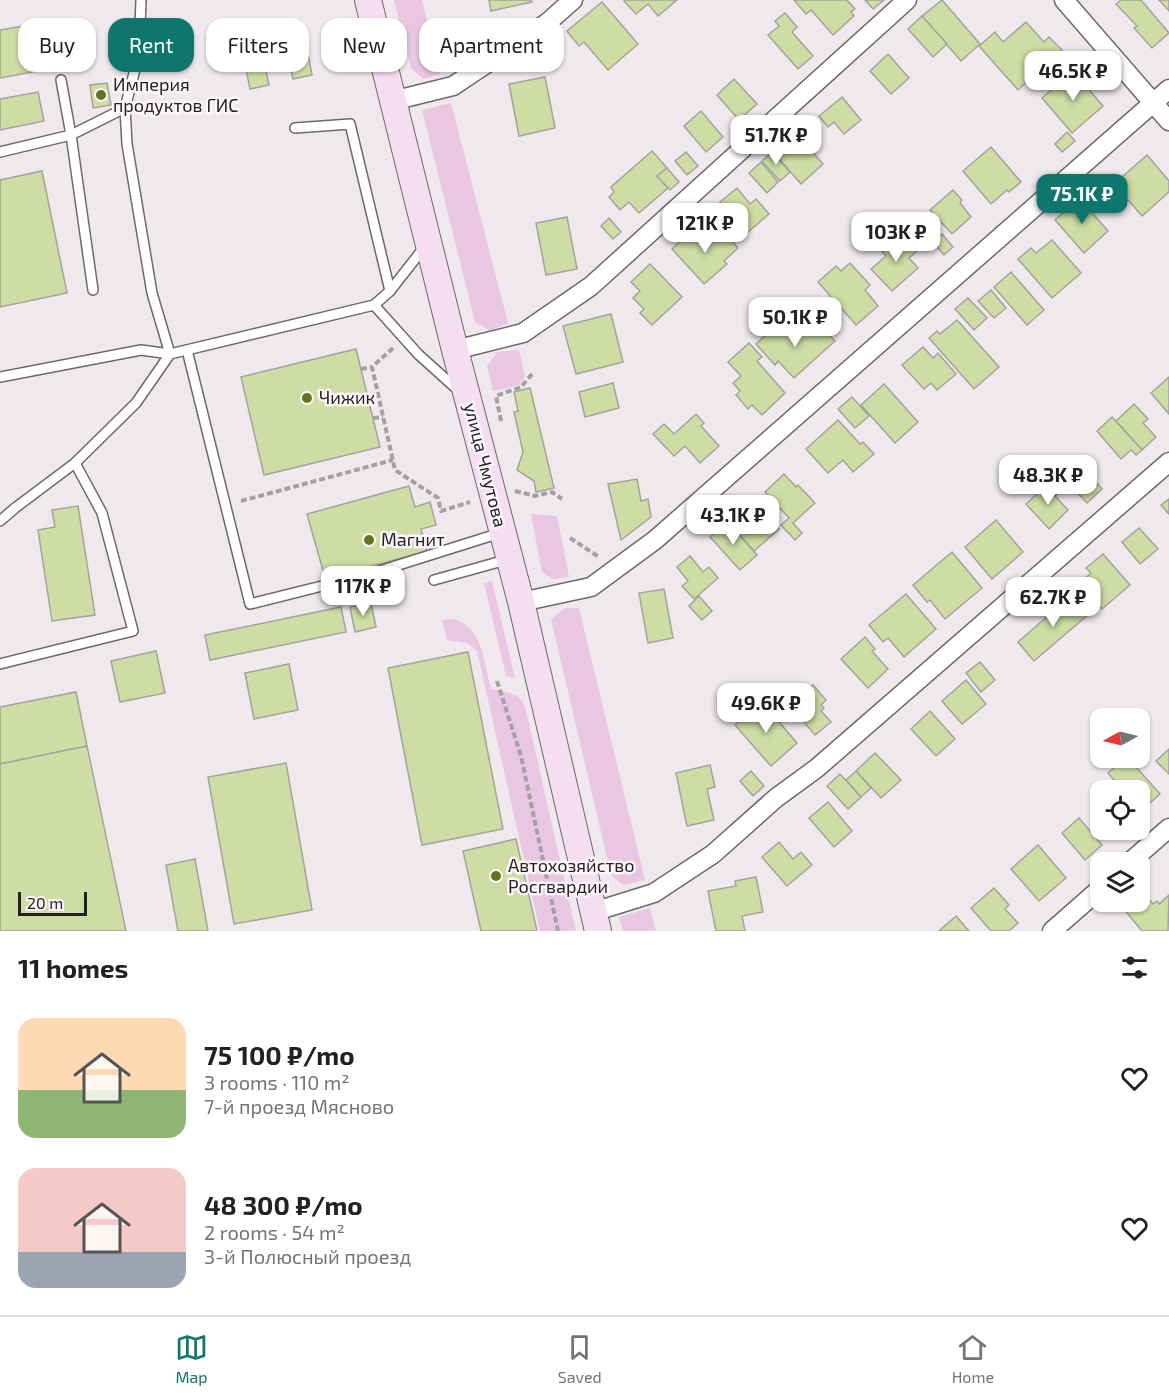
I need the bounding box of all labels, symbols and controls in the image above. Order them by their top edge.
chip: Buy [18,18,96,72]
chip: Rent [108,18,194,72]
chip: Filters [206,18,309,72]
chip: New [321,18,407,72]
chip: Apartment [419,18,564,72]
pin: 46.5K ₽ [1018,51,1128,102]
text: 46.5K ₽ [1038,58,1108,82]
place label: Империя продуктов ГИС [113,73,238,116]
marker: Империя продуктов ГИС [94,88,108,102]
pin: 51.7K ₽ [721,115,831,166]
text: 51.7K ₽ [744,122,808,146]
pin: 75.1K ₽ [1027,174,1137,225]
text: 75.1K ₽ [1051,181,1113,205]
pin: 121K ₽ [656,203,754,254]
text: 121K ₽ [676,210,734,234]
pin: 103K ₽ [847,212,945,263]
text: 103K ₽ [865,219,927,243]
pin: 50.1K ₽ [740,297,850,348]
text: 50.1K ₽ [763,304,827,328]
place label: Чижик [319,386,376,408]
marker: Чижик [300,391,314,405]
street label: улица Чмутова [460,400,512,529]
pin: 48.3K ₽ [993,455,1103,506]
text: 48.3K ₽ [1013,462,1083,486]
pin: 43.1K ₽ [678,495,788,546]
text: 43.1K ₽ [700,502,766,526]
place label: Магнит [381,528,445,550]
marker: Магнит [362,533,376,547]
pin: 117K ₽ [314,566,412,617]
text: 117K ₽ [335,573,391,597]
pin: 62.7K ₽ [998,577,1108,628]
text: 62.7K ₽ [1020,584,1086,608]
pin: 49.6K ₽ [711,683,821,734]
text: 49.6K ₽ [731,690,801,714]
north arrow [1090,708,1150,768]
map controls [1090,708,1150,912]
button: locate [1090,780,1150,840]
button: layers [1090,852,1150,912]
place label: Автохозяйство Росгвардии [508,854,635,897]
marker: Автохозяйство Росгвардии [489,869,503,883]
scale bar [18,889,87,916]
text: 20 m [27,893,63,912]
icon: filters [1118,951,1151,984]
text: 11 homes [18,952,128,983]
text: 75 100 ₽/mo [204,1039,355,1070]
icon: home [66,1042,138,1114]
icon: heart [1118,1062,1151,1095]
text: 3 rooms · 110 m² [204,1070,350,1094]
text: 7-й проезд Мясново [204,1094,394,1118]
text: 48 300 ₽/mo [204,1189,363,1220]
icon: home [66,1192,138,1264]
icon: heart [1118,1212,1151,1245]
text: 2 rooms · 54 m² [204,1220,345,1244]
text: 3-й Полюсный проезд [204,1244,411,1268]
tab: Map [175,1331,208,1386]
tab: Saved [558,1331,602,1386]
tab: Home [952,1331,994,1386]

